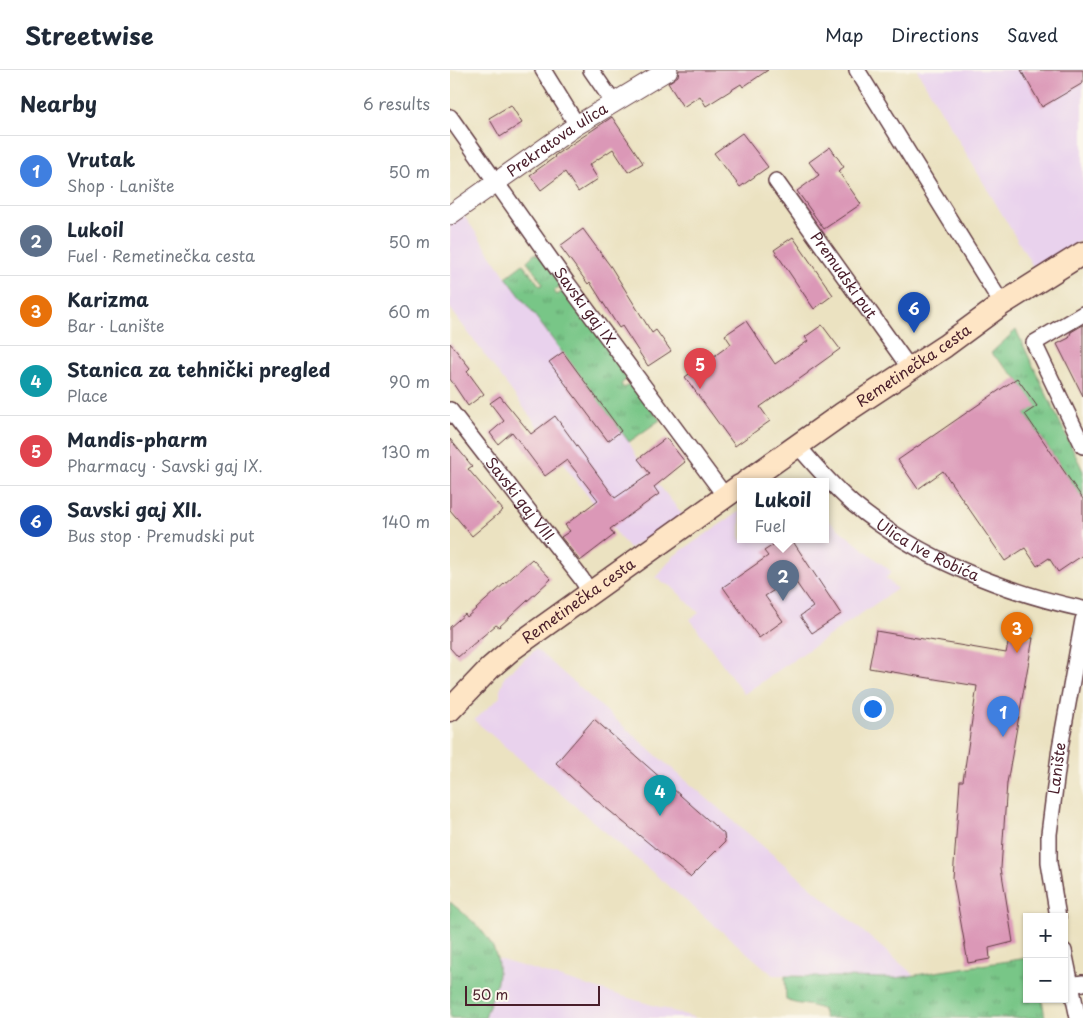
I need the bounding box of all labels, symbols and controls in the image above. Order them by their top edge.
text: Streetwise [25,17,154,53]
text: Map [825,21,863,48]
text: Directions [891,21,979,48]
text: Saved [1007,21,1058,48]
text: Nearby [20,87,97,119]
text: 6 results [363,91,430,115]
street label: Prekratova ulica [501,96,612,182]
text: Vrutak [67,145,135,173]
text: 1 [32,159,40,183]
text: 50 m [389,159,430,183]
text: Shop · Lanište [67,173,175,197]
text: Lukoil [67,215,124,243]
street label: Premudski put [806,226,884,323]
text: 2 [30,229,42,253]
text: 50 m [389,229,430,253]
text: Fuel · Remetinečka cesta [67,243,255,267]
street label: Savski gaj IX. [549,262,624,352]
text: Karizma [67,285,149,313]
pin: 6 [898,292,930,333]
text: 3 [31,299,41,323]
text: 60 m [388,299,430,323]
text: Bar · Lanište [67,313,165,337]
street label: Remetinečka cesta [851,317,976,412]
pin: 5 [684,348,716,389]
text: Stanica za tehnički pregled [67,355,330,383]
text: 4 [31,369,41,393]
text: 90 m [389,369,430,393]
text: Place [67,383,108,407]
text: Mandis-pharm [67,425,208,453]
text: 5 [31,439,41,463]
text: 130 m [382,439,430,463]
street label: Savski gaj VIII. [481,451,563,548]
text: Pharmacy · Savski gaj IX. [67,453,263,477]
popup [737,478,829,543]
text: Lukoil [755,485,811,513]
text: Savski gaj XII. [67,495,202,523]
text: 6 [30,509,42,533]
text: 140 m [382,509,430,533]
street label: Ulica Ive Robića [872,512,984,586]
text: Fuel [755,513,786,537]
text: Bus stop · Premudski put [67,523,255,547]
street label: Remetinečka cesta [516,551,640,649]
pin: 2 [767,560,799,601]
pin: 3 [1001,612,1033,653]
your location [860,696,886,722]
pin: 1 [987,696,1019,737]
street label: Lanište [1041,740,1071,795]
pin: 4 [644,775,676,816]
map controls [1023,913,1068,1003]
button: + [1023,913,1068,958]
button: − [1023,958,1068,1003]
scale bar [465,983,600,1006]
text: 50 m [472,984,508,1005]

